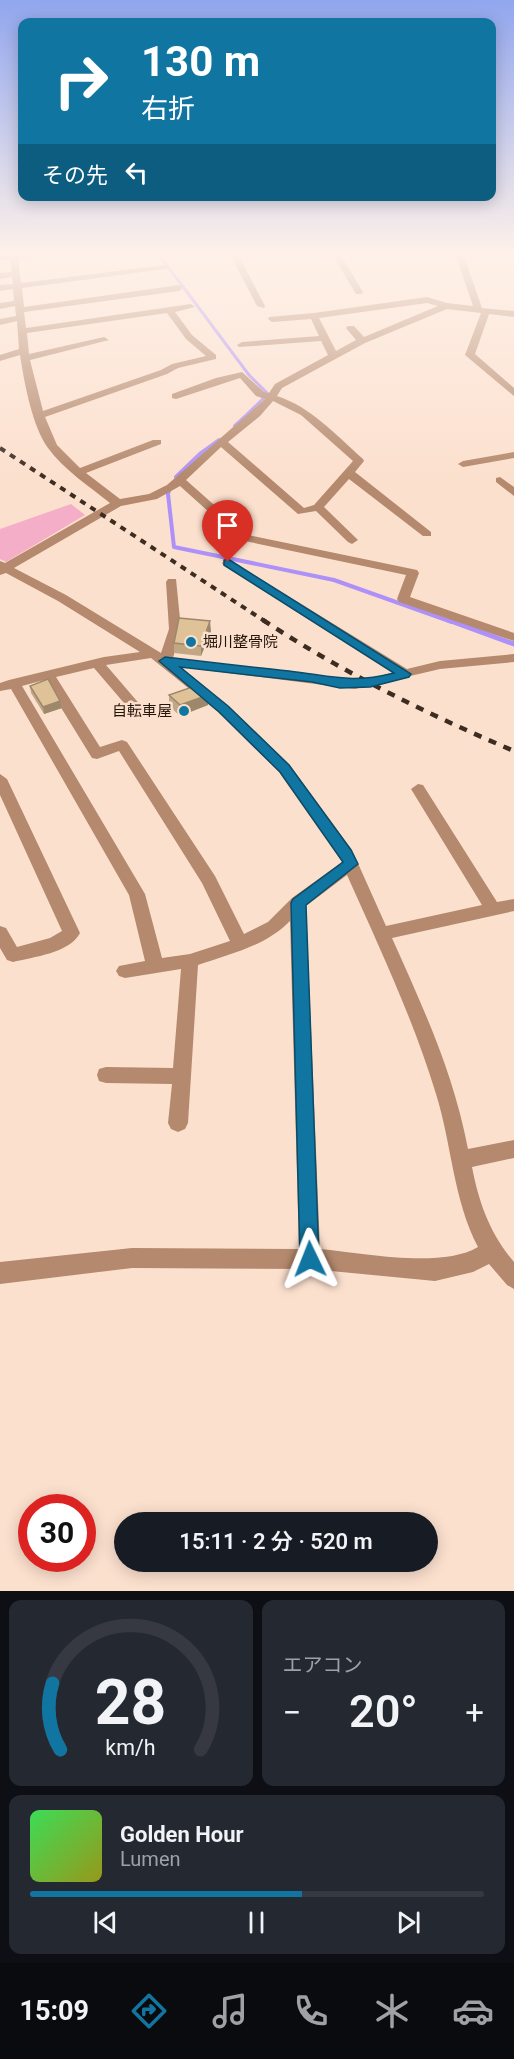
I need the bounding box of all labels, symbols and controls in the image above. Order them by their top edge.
text: 130 m [141,37,260,86]
icon: right [42,42,120,120]
text: 右折 [141,93,195,125]
icon: left [120,156,153,189]
text: その先 [42,163,108,188]
pin [202,500,253,562]
icon: arrive [211,509,244,542]
place label: 堀川整骨院 [203,633,278,651]
marker: 堀川整骨院 [184,635,198,649]
place label: 自転車屋 [112,702,172,720]
marker: 自転車屋 [177,704,191,718]
position arrow [278,1227,342,1291]
speed limit sign: 30 [18,1494,96,1572]
text: 15:11 · 2 分 · 520 m [179,1529,373,1554]
text: エアコン [283,1653,363,1677]
text: 28 [95,1666,167,1739]
text: 20° [349,1685,418,1738]
text: − [283,1693,301,1732]
text: + [465,1693,484,1732]
text: km/h [106,1735,156,1760]
text: Golden Hour [120,1822,244,1847]
text: Lumen [120,1847,181,1871]
icon: previous [89,1906,122,1939]
icon: pause [240,1906,273,1939]
icon: next [392,1906,425,1939]
icon: directions [128,1990,170,2032]
icon: music [209,1990,251,2032]
icon: phone [290,1990,332,2032]
icon: climate [371,1990,413,2032]
icon: car [452,1990,494,2032]
text: 15:09 [20,1995,89,2027]

